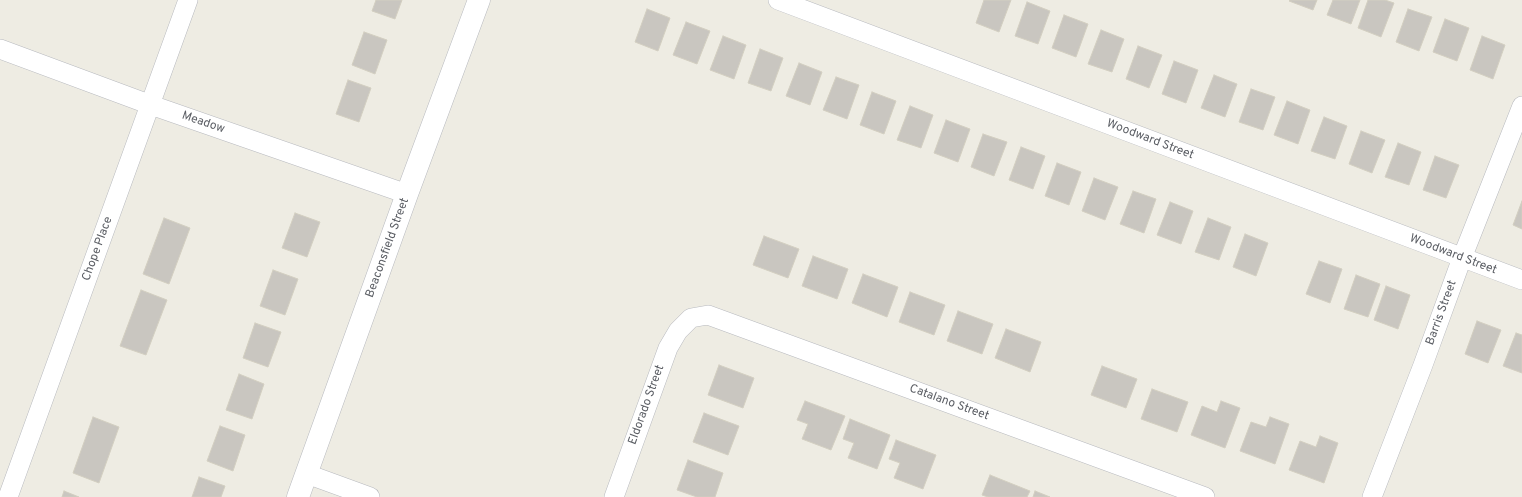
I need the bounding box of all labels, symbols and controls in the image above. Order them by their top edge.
street label: Meadow [180,109,226,137]
street label: Woodward Street [1104,117,1196,163]
street label: Beaconsfield Street [363,196,413,300]
street label: Chope Place [80,215,116,283]
street label: Woodward Street [1407,232,1499,278]
street label: Barris Street [1424,278,1460,348]
street label: Eldorado Street [626,363,668,447]
street label: Catalano Street [907,382,991,424]

